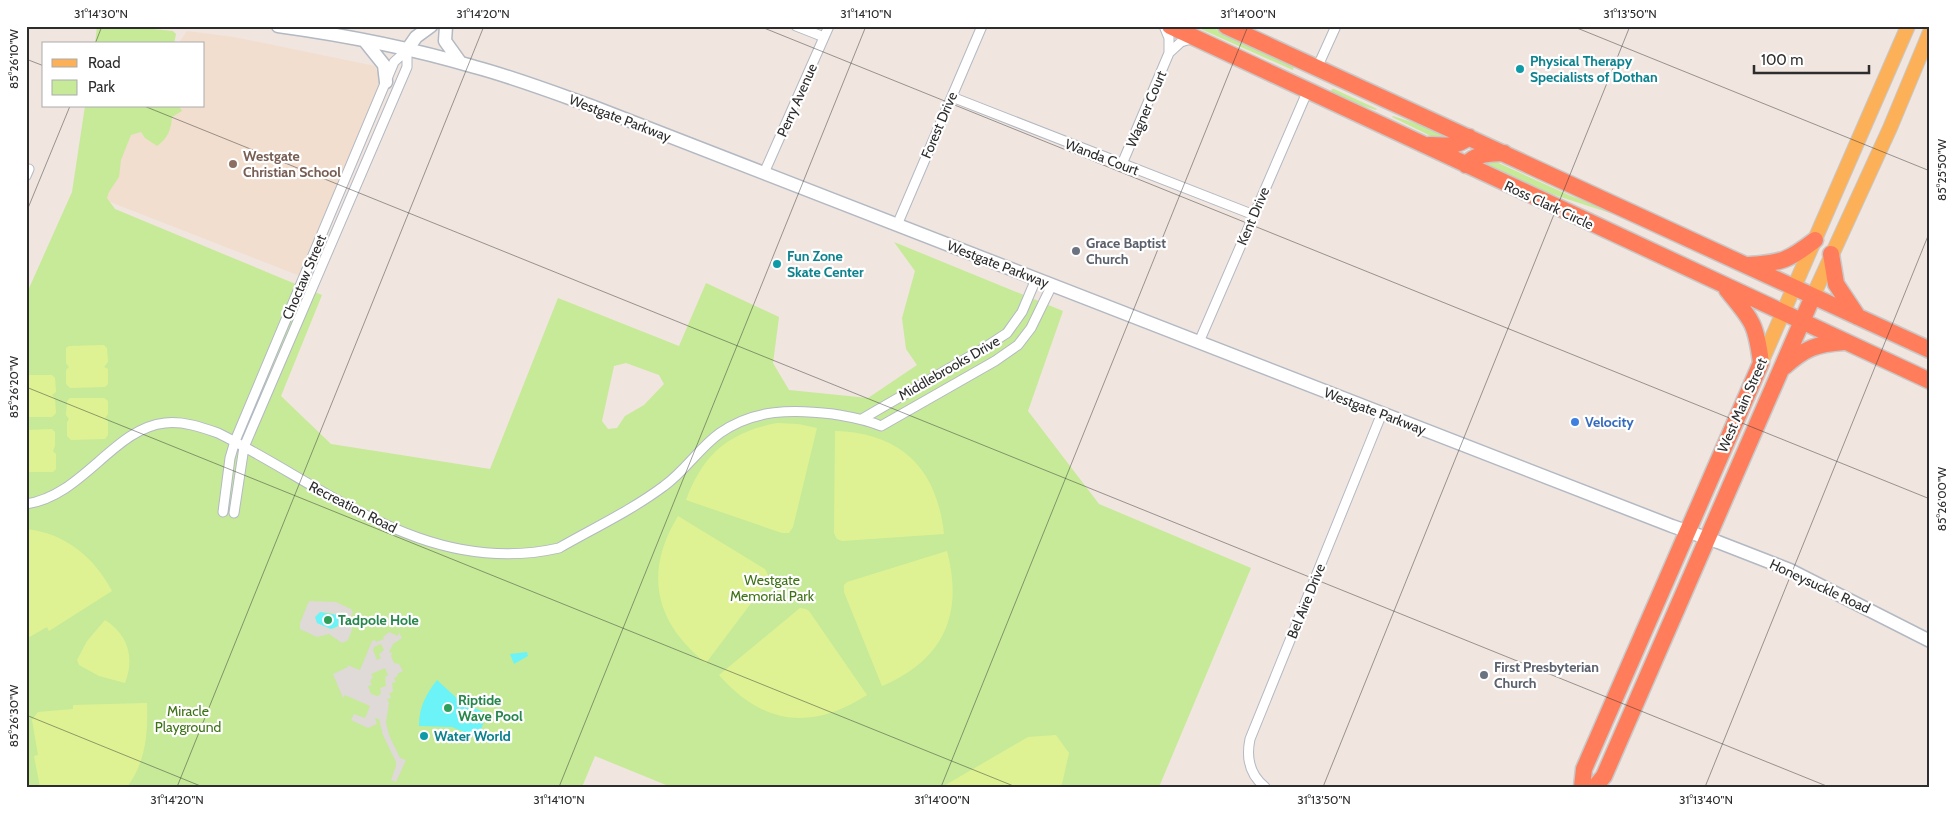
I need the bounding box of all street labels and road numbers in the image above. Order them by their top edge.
street label: Perry Avenue [773,60,821,140]
street label: Wagner Court [1122,68,1170,150]
street label: Forest Drive [917,89,961,161]
street label: Westgate Parkway [566,90,674,146]
street label: Wanda Court [1063,135,1142,179]
street label: Ross Clark Circle [1502,177,1596,233]
street label: Kent Drive [1233,184,1273,248]
street label: Choctaw Street [278,231,330,322]
street label: Westgate Parkway [944,236,1052,292]
street label: Middlebrooks Drive [895,332,1003,404]
street label: West Main Street [1713,355,1771,455]
street label: Westgate Parkway [1321,383,1429,439]
street label: Recreation Road [306,477,400,537]
street label: Honeysuckle Road [1767,555,1873,617]
street label: Bel Aire Drive [1283,561,1329,641]

